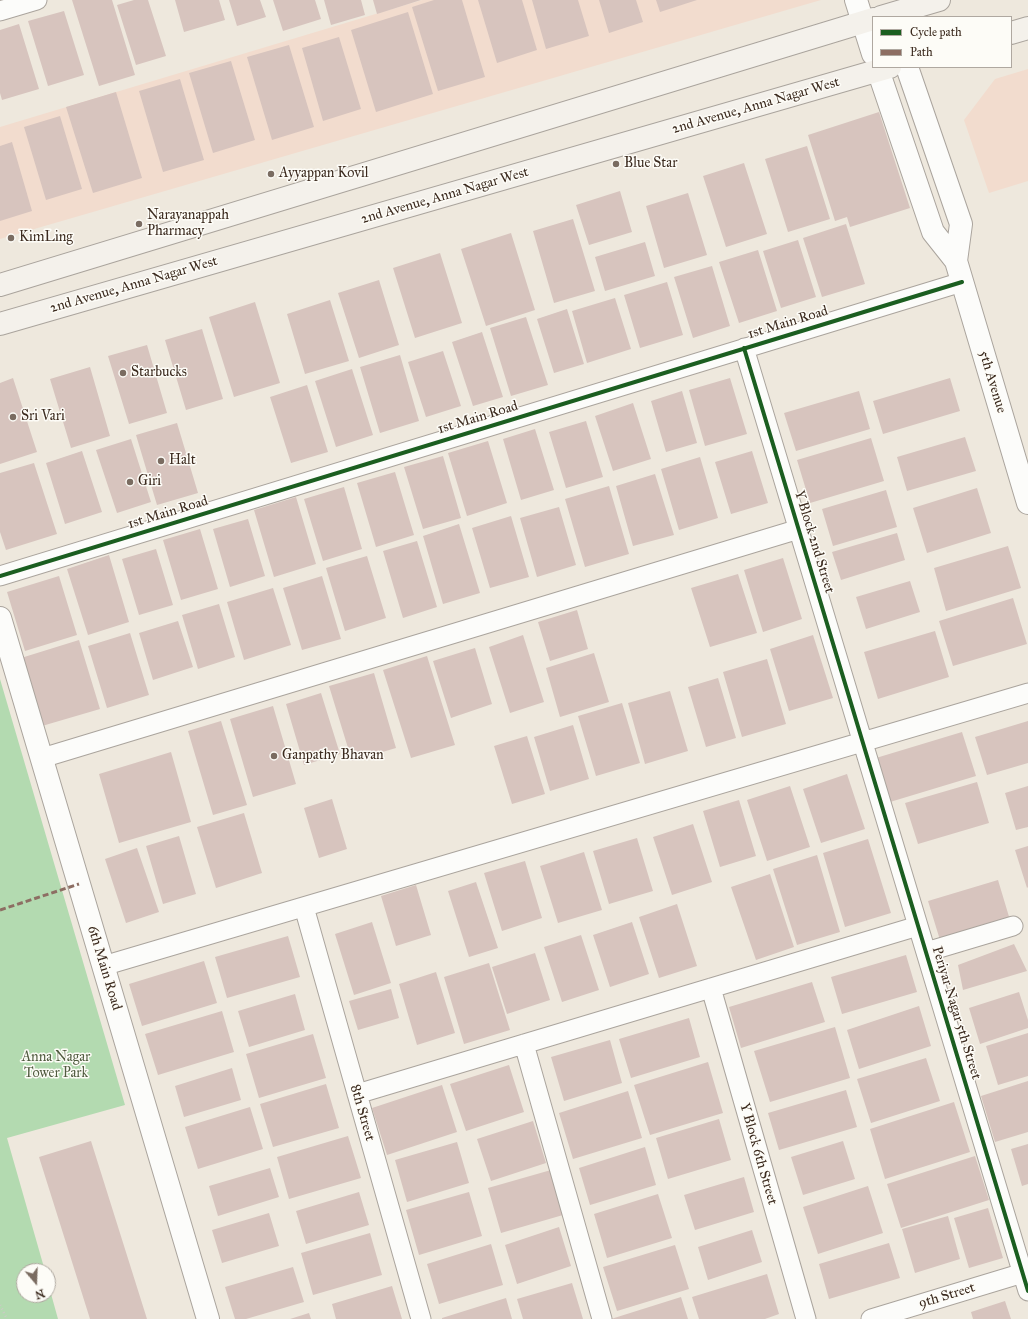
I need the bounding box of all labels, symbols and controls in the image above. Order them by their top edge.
legend [872,16,1012,68]
text: Cycle path [910,25,962,39]
text: Path [910,45,933,59]
street label: 2nd Avenue, Anna Nagar West [670,74,842,138]
place label: Blue Star [624,156,677,172]
marker: Blue Star [611,159,621,169]
street label: 2nd Avenue, Anna Nagar West [359,164,531,228]
place label: Ayyappan Kovil [279,166,369,182]
marker: Ayyappan Kovil [266,169,276,179]
place label: Narayanappah Pharmacy [147,208,229,240]
marker: Narayanappah Pharmacy [134,219,144,229]
place label: KimLing [19,230,73,246]
marker: KimLing [6,233,16,243]
street label: 2nd Avenue, Anna Nagar West [48,253,220,317]
street label: 1st Main Road [746,303,830,343]
street label: 5th Avenue [975,349,1009,415]
place label: Starbucks [131,365,187,381]
marker: Starbucks [118,368,128,378]
street label: 1st Main Road [436,398,520,438]
place label: Sri Vari [21,409,65,425]
marker: Sri Vari [8,412,18,422]
place label: Halt [169,453,196,469]
marker: Halt [156,456,166,466]
place label: Giri [138,474,161,490]
marker: Giri [125,477,135,487]
street label: Y Block 2nd Street [790,488,838,596]
street label: 1st Main Road [126,493,210,533]
place label: Ganpathy Bhavan [282,748,384,764]
marker: Ganpathy Bhavan [269,751,279,761]
street label: 6th Main Road [83,924,125,1012]
street label: Periyar Nagar 5th Street [928,944,984,1082]
park label: Anna Nagar Tower Park [22,1050,90,1082]
street label: 8th Street [346,1083,378,1143]
street label: Y Block 6th Street [735,1101,781,1207]
north arrow [16,1263,56,1303]
street label: 9th Street [917,1279,977,1313]
text: N [33,1286,46,1302]

